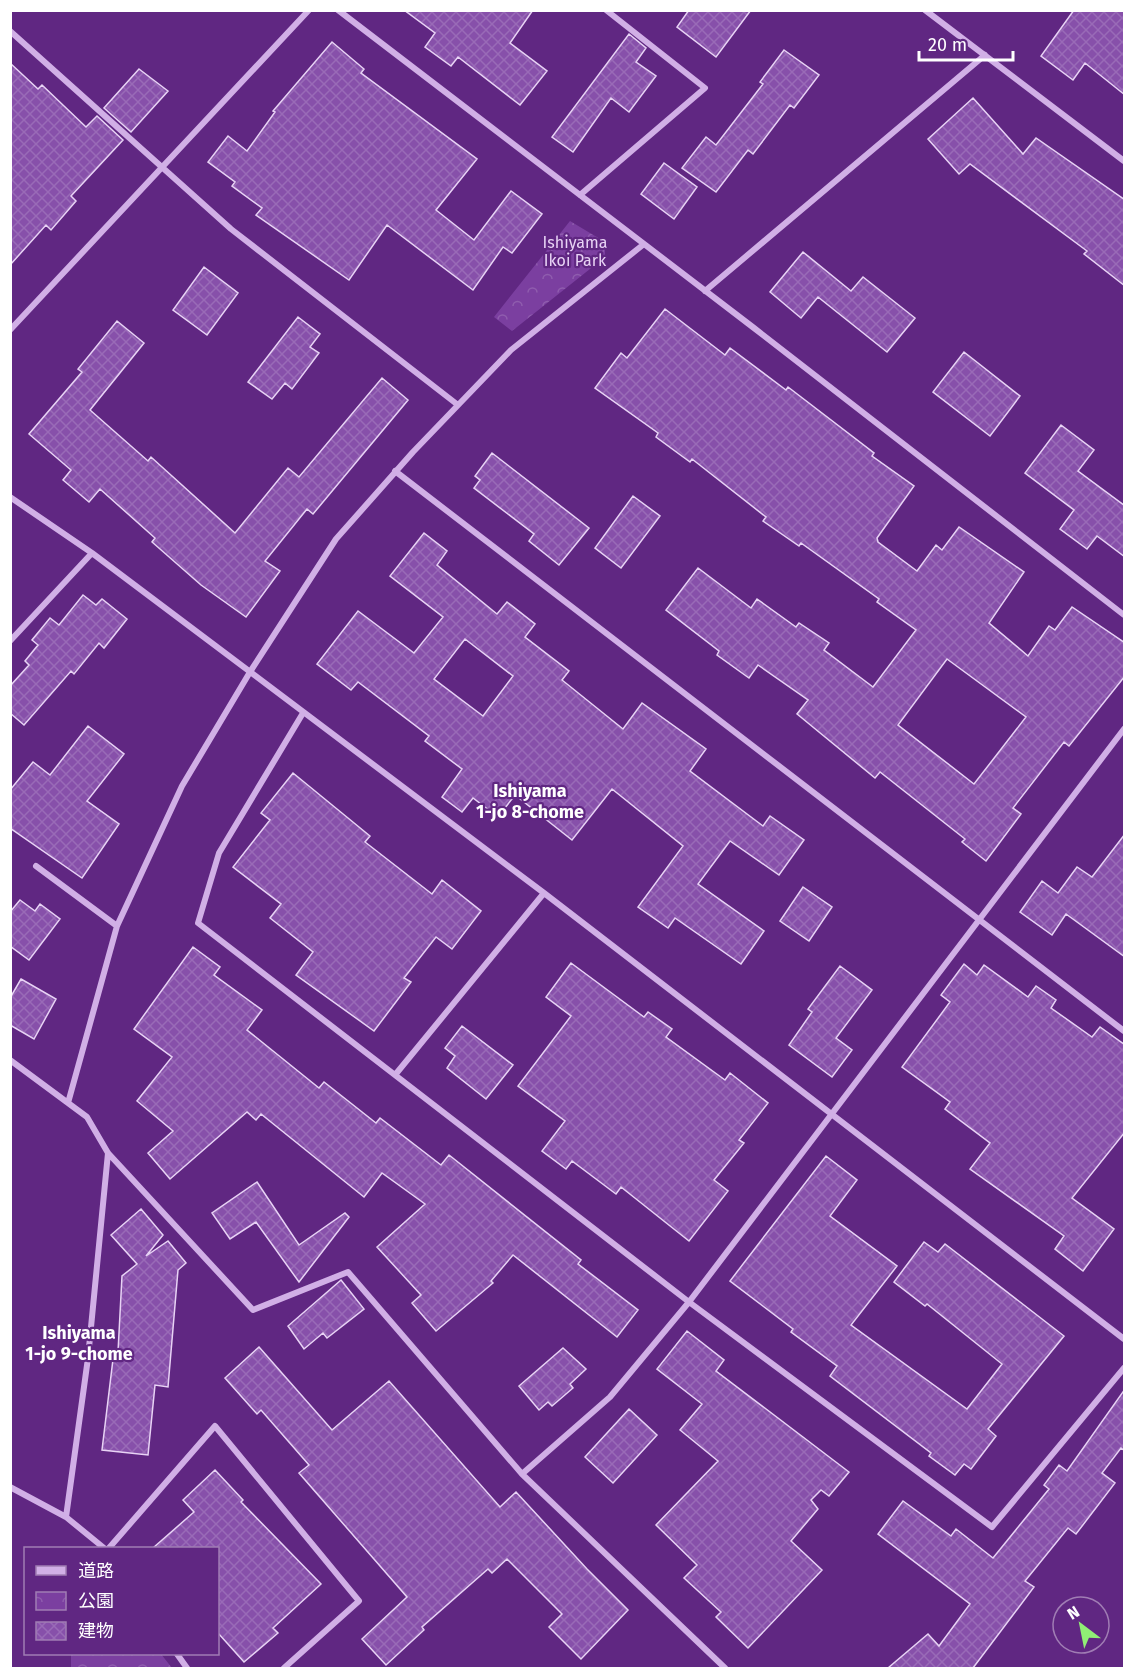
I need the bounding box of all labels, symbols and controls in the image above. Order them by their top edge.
scale bar [919,24,1014,62]
text: 20 m [928,34,967,56]
park label: Ishiyama Ikoi Park [543,233,607,270]
district label: Ishiyama 1-jo 8-chome [476,780,584,823]
district label: Ishiyama 1-jo 9-chome [25,1322,133,1365]
legend [24,1547,219,1655]
text: 道路 [78,1560,114,1582]
text: 公園 [78,1590,114,1612]
north arrow [1051,1595,1111,1655]
text: N [1064,1602,1083,1624]
text: 建物 [78,1620,114,1642]

